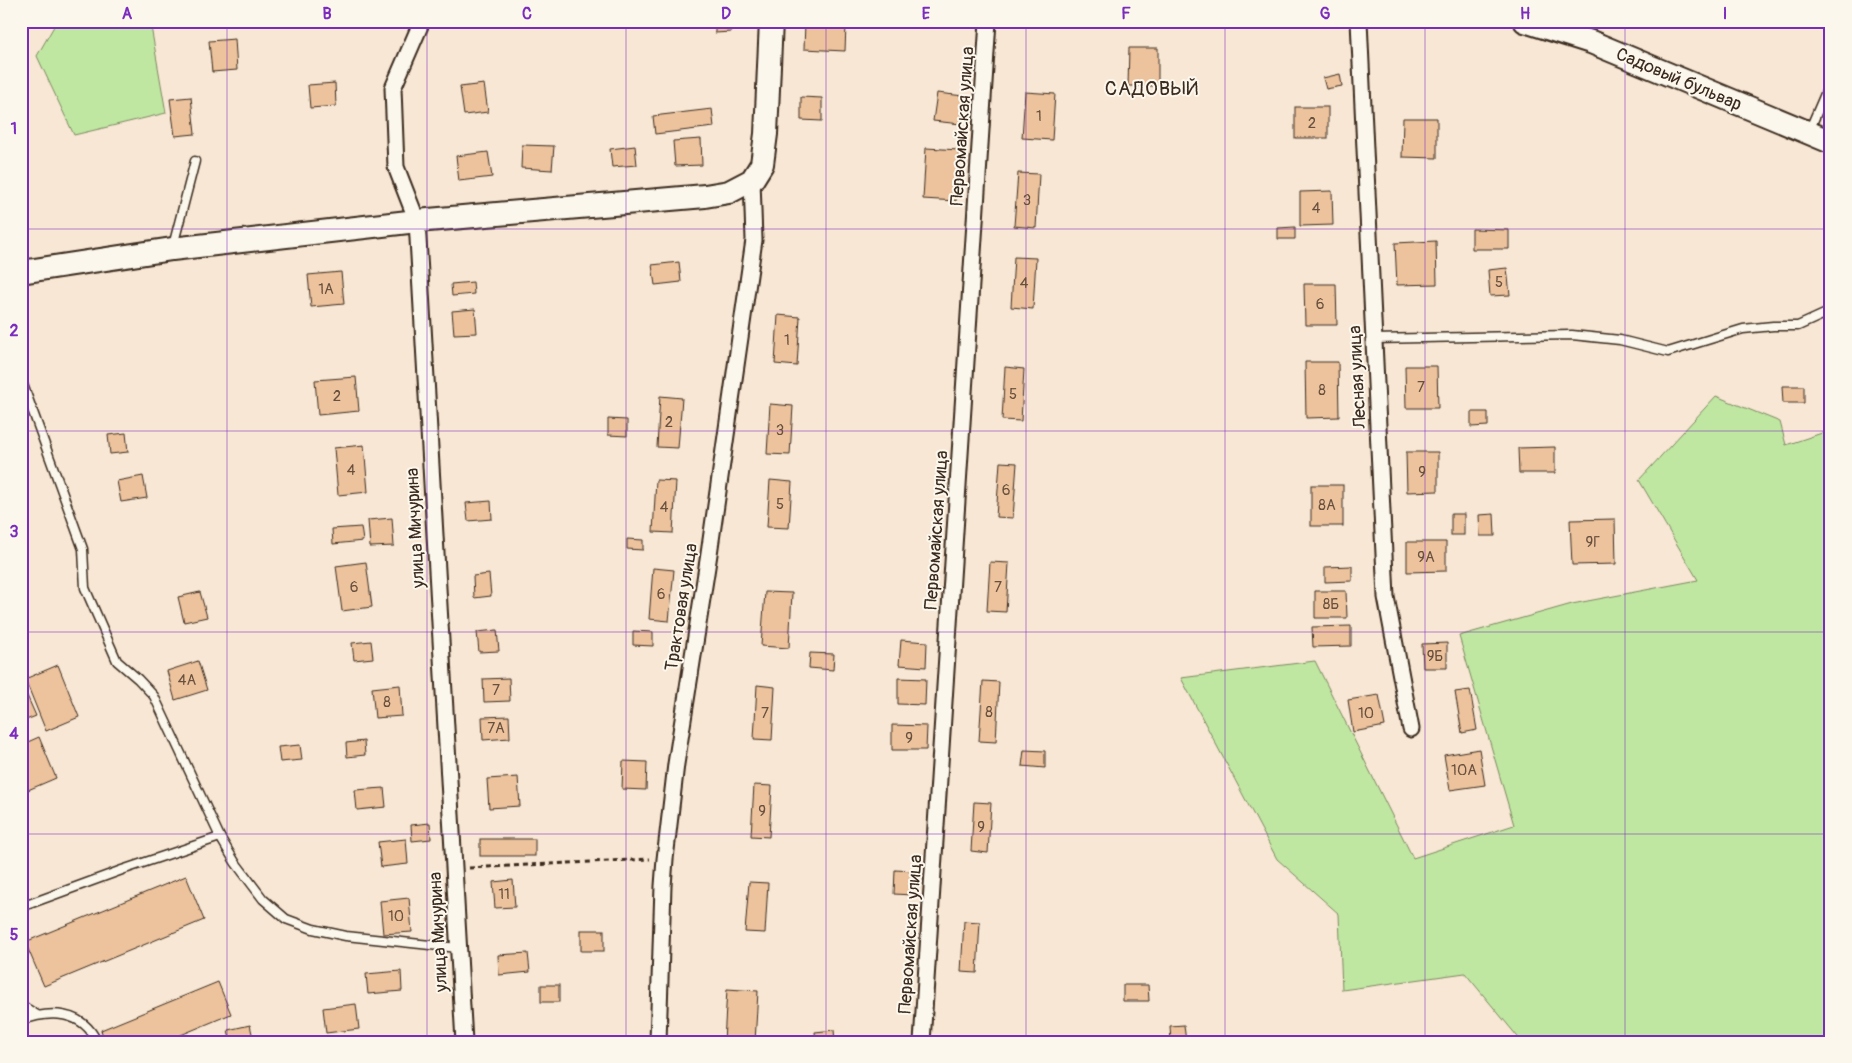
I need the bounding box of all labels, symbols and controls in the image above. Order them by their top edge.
text: A [122,4,133,24]
text: B [322,4,332,24]
text: C [522,4,532,24]
text: D [721,4,731,24]
text: E [922,4,931,24]
text: F [1121,4,1131,24]
text: G [1320,4,1331,24]
text: H [1520,4,1530,24]
text: I [1723,4,1727,24]
street label: Садовый бульвар [1612,43,1745,116]
street label: Первомайская улица [945,46,980,206]
district label: САДОВЫЙ [1105,76,1199,101]
house number: 1 [1036,107,1042,126]
house number: 2 [1308,114,1316,133]
text: 1 [11,119,17,139]
house number: 3 [1023,191,1031,210]
house number: 4 [1312,199,1321,218]
house number: 5 [1495,273,1503,292]
house number: 4 [1020,274,1029,293]
house number: 1А [318,280,334,299]
house number: 6 [1316,295,1324,314]
text: 2 [10,321,19,341]
street label: Лесная улица [1343,325,1372,430]
house number: 1 [784,331,790,350]
house number: 7 [1417,378,1425,397]
house number: 8 [1318,381,1326,400]
house number: 5 [1009,385,1017,404]
house number: 2 [333,387,341,406]
house number: 2 [665,413,673,432]
house number: 3 [776,421,784,440]
street label: Первомайская улица [919,450,954,610]
house number: 4 [347,461,356,480]
house number: 9 [1418,463,1426,482]
street label: улица Мичурина [401,467,430,590]
house number: 6 [1002,481,1010,500]
house number: 5 [776,495,784,514]
house number: 8А [1318,496,1336,515]
house number: 4 [660,498,669,517]
text: 3 [10,522,19,542]
house number: 9Г [1586,533,1600,552]
street label: Трактовая улица [660,541,703,673]
house number: 9А [1417,548,1435,567]
house number: 6 [350,578,358,597]
house number: 7 [994,578,1002,597]
house number: 6 [657,585,665,604]
house number: 8Б [1323,595,1339,614]
house number: 9Б [1427,647,1443,666]
house number: 4А [178,671,196,690]
house number: 7 [492,681,500,700]
house number: 8 [383,693,391,712]
house number: 8 [985,703,993,722]
house number: 7 [761,704,769,723]
house number: 10 [1358,704,1374,723]
house number: 7А [487,719,505,738]
text: 4 [9,724,19,744]
house number: 9 [905,729,913,748]
house number: 10А [1451,761,1477,780]
house number: 9 [758,802,766,821]
house number: 9 [977,818,985,837]
street label: Первомайская улица [893,854,928,1014]
street label: улица Мичурина [424,871,453,994]
house number: 11 [498,885,510,904]
house number: 10 [388,907,404,926]
text: 5 [10,925,19,945]

